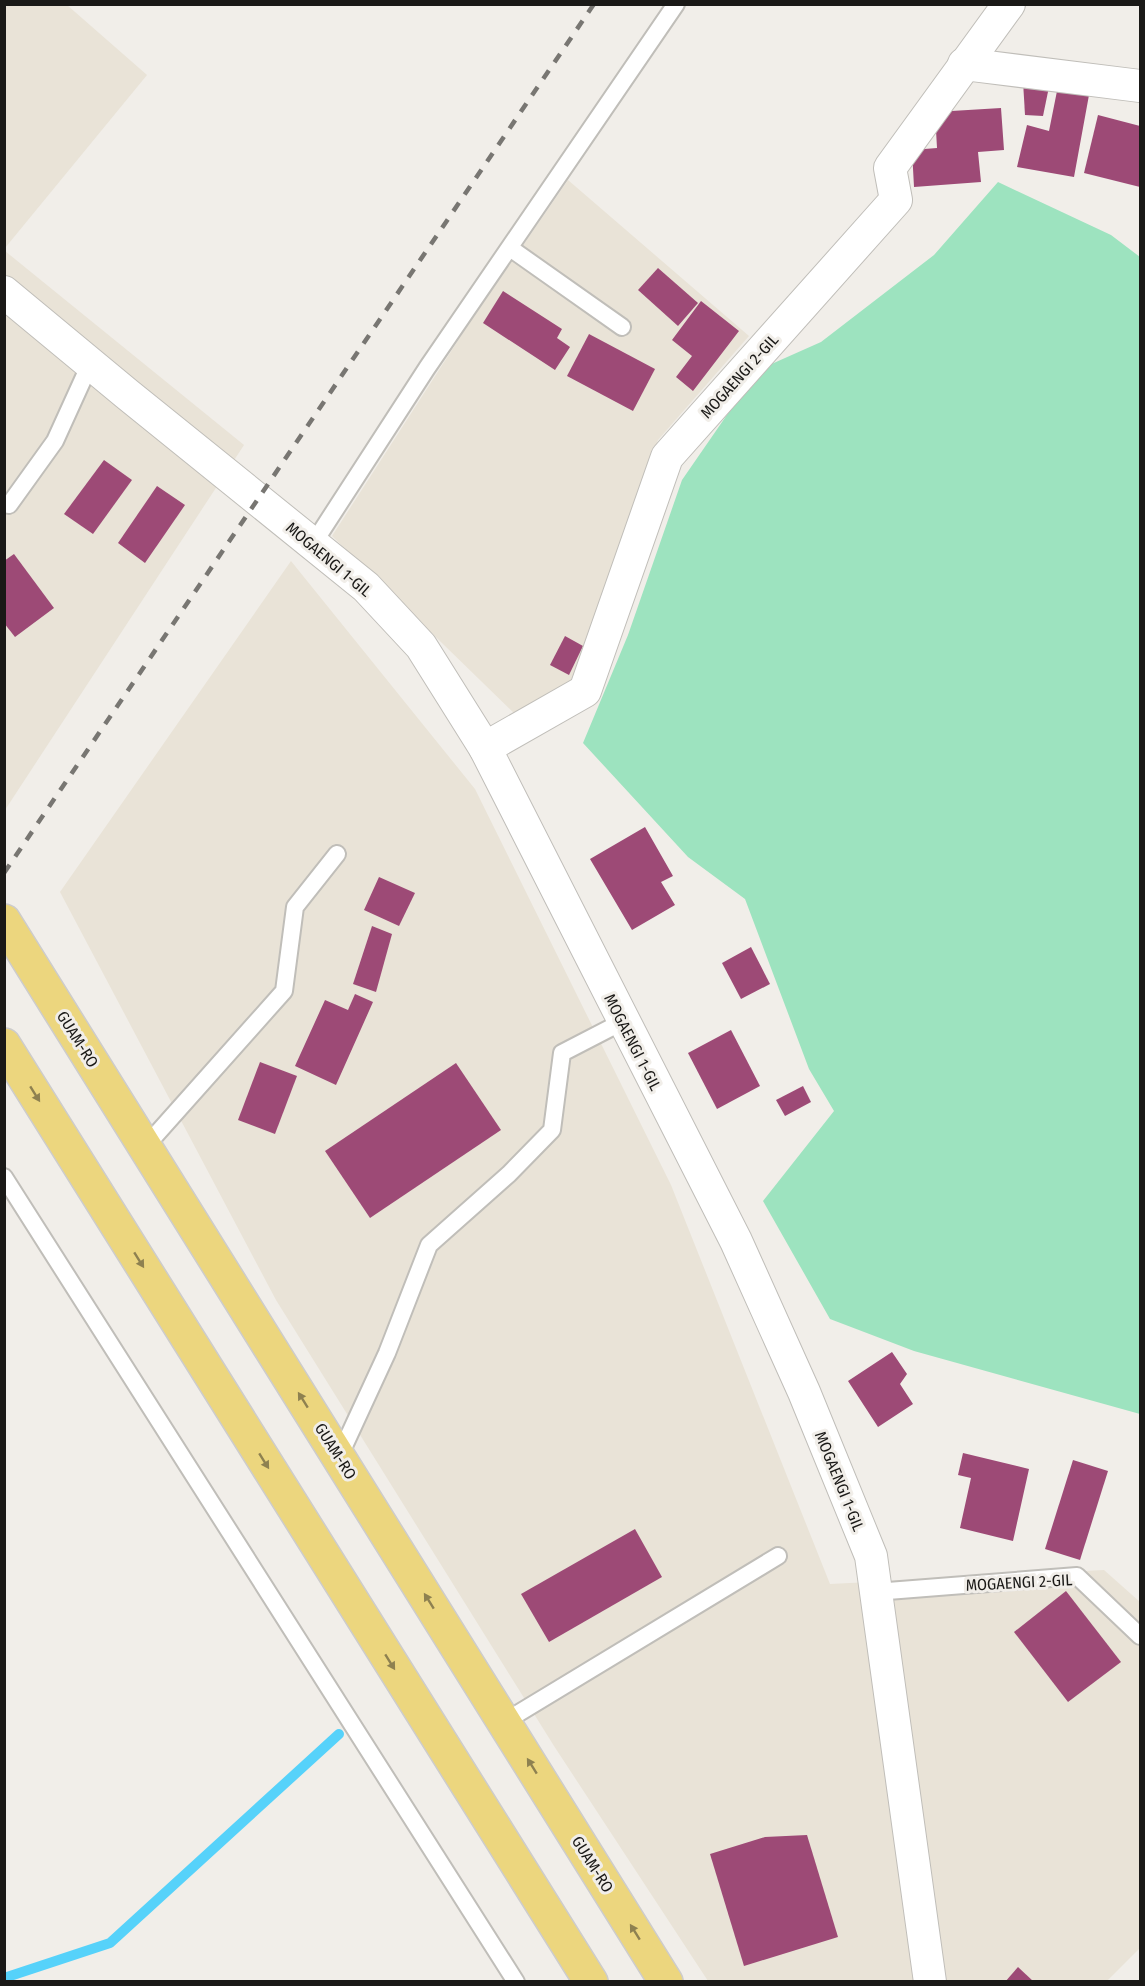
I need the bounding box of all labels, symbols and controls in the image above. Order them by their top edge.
street label: MOGAENGI 2-GIL [697,330,782,422]
street label: MOGAENGI 1-GIL [282,518,375,601]
street label: MOGAENGI 1-GIL [600,991,665,1094]
street label: GUAM-RO [53,1008,102,1071]
one-way arrow [30,1086,41,1102]
one-way arrow [133,1252,144,1268]
one-way arrow [298,1392,309,1408]
street label: GUAM-RO [311,1420,360,1483]
street label: MOGAENGI 1-GIL [811,1429,868,1534]
one-way arrow [258,1453,269,1469]
street label: MOGAENGI 2-GIL [965,1570,1073,1595]
one-way arrow [423,1593,434,1609]
one-way arrow [384,1654,395,1670]
one-way arrow [527,1758,538,1774]
street label: GUAM-RO [568,1833,617,1896]
one-way arrow [630,1924,641,1940]

